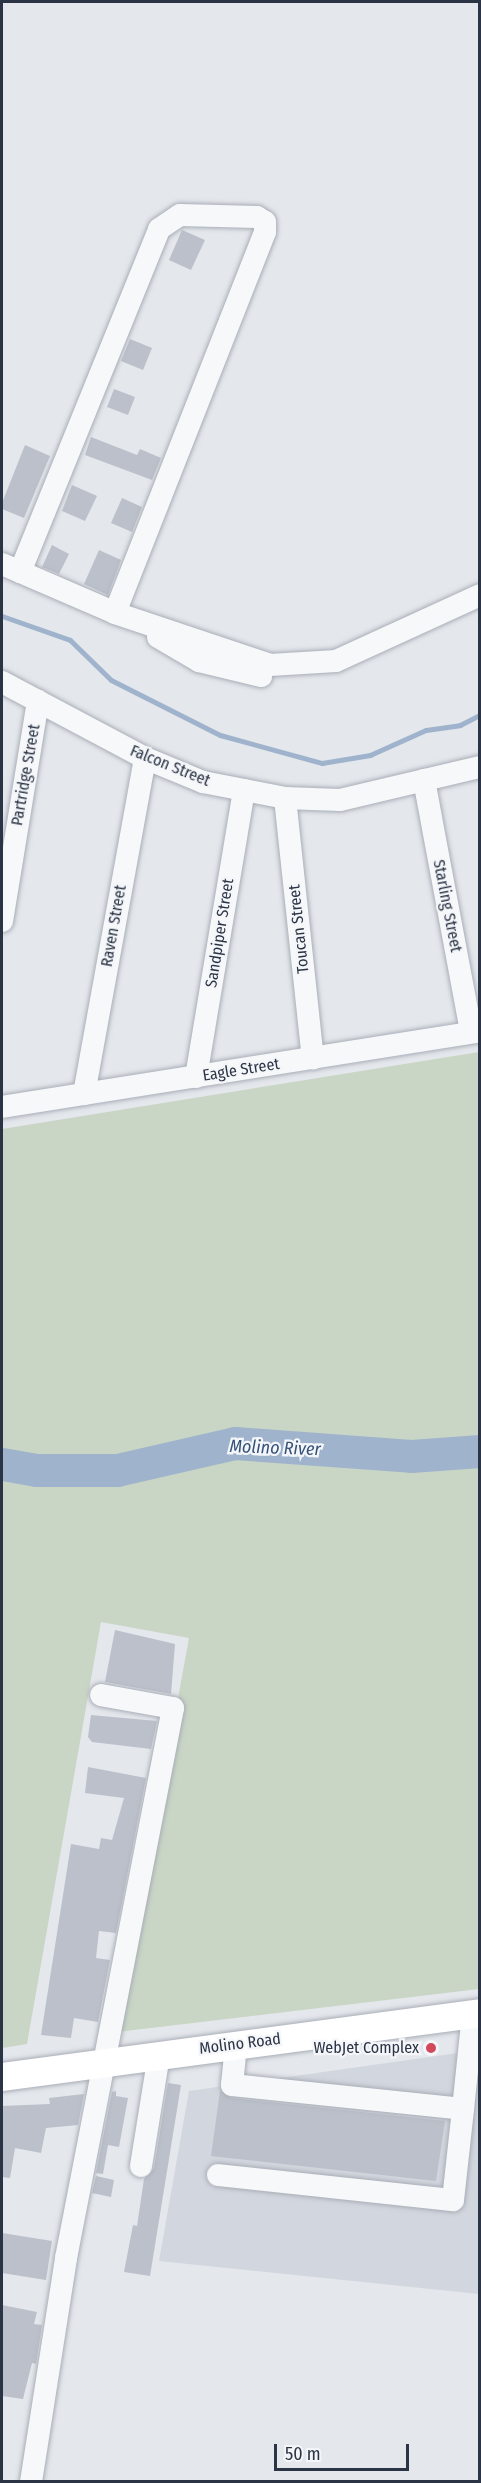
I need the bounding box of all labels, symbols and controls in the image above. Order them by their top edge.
street label: Partridge Street [8,723,44,827]
street label: Falcon Street [127,741,213,791]
street label: Starling Street [429,858,465,954]
street label: Sandpiper Street [202,877,238,989]
street label: Raven Street [97,884,131,968]
street label: Toucan Street [285,884,313,974]
street label: Eagle Street [201,1054,281,1086]
water label: Molino River [229,1436,321,1460]
street label: Molino Road [198,2029,282,2059]
place label: WebJet Complex [314,2038,419,2058]
marker: WebJet Complex [424,2041,438,2055]
scale bar [277,2432,412,2470]
text: 50 m [285,2443,321,2465]

